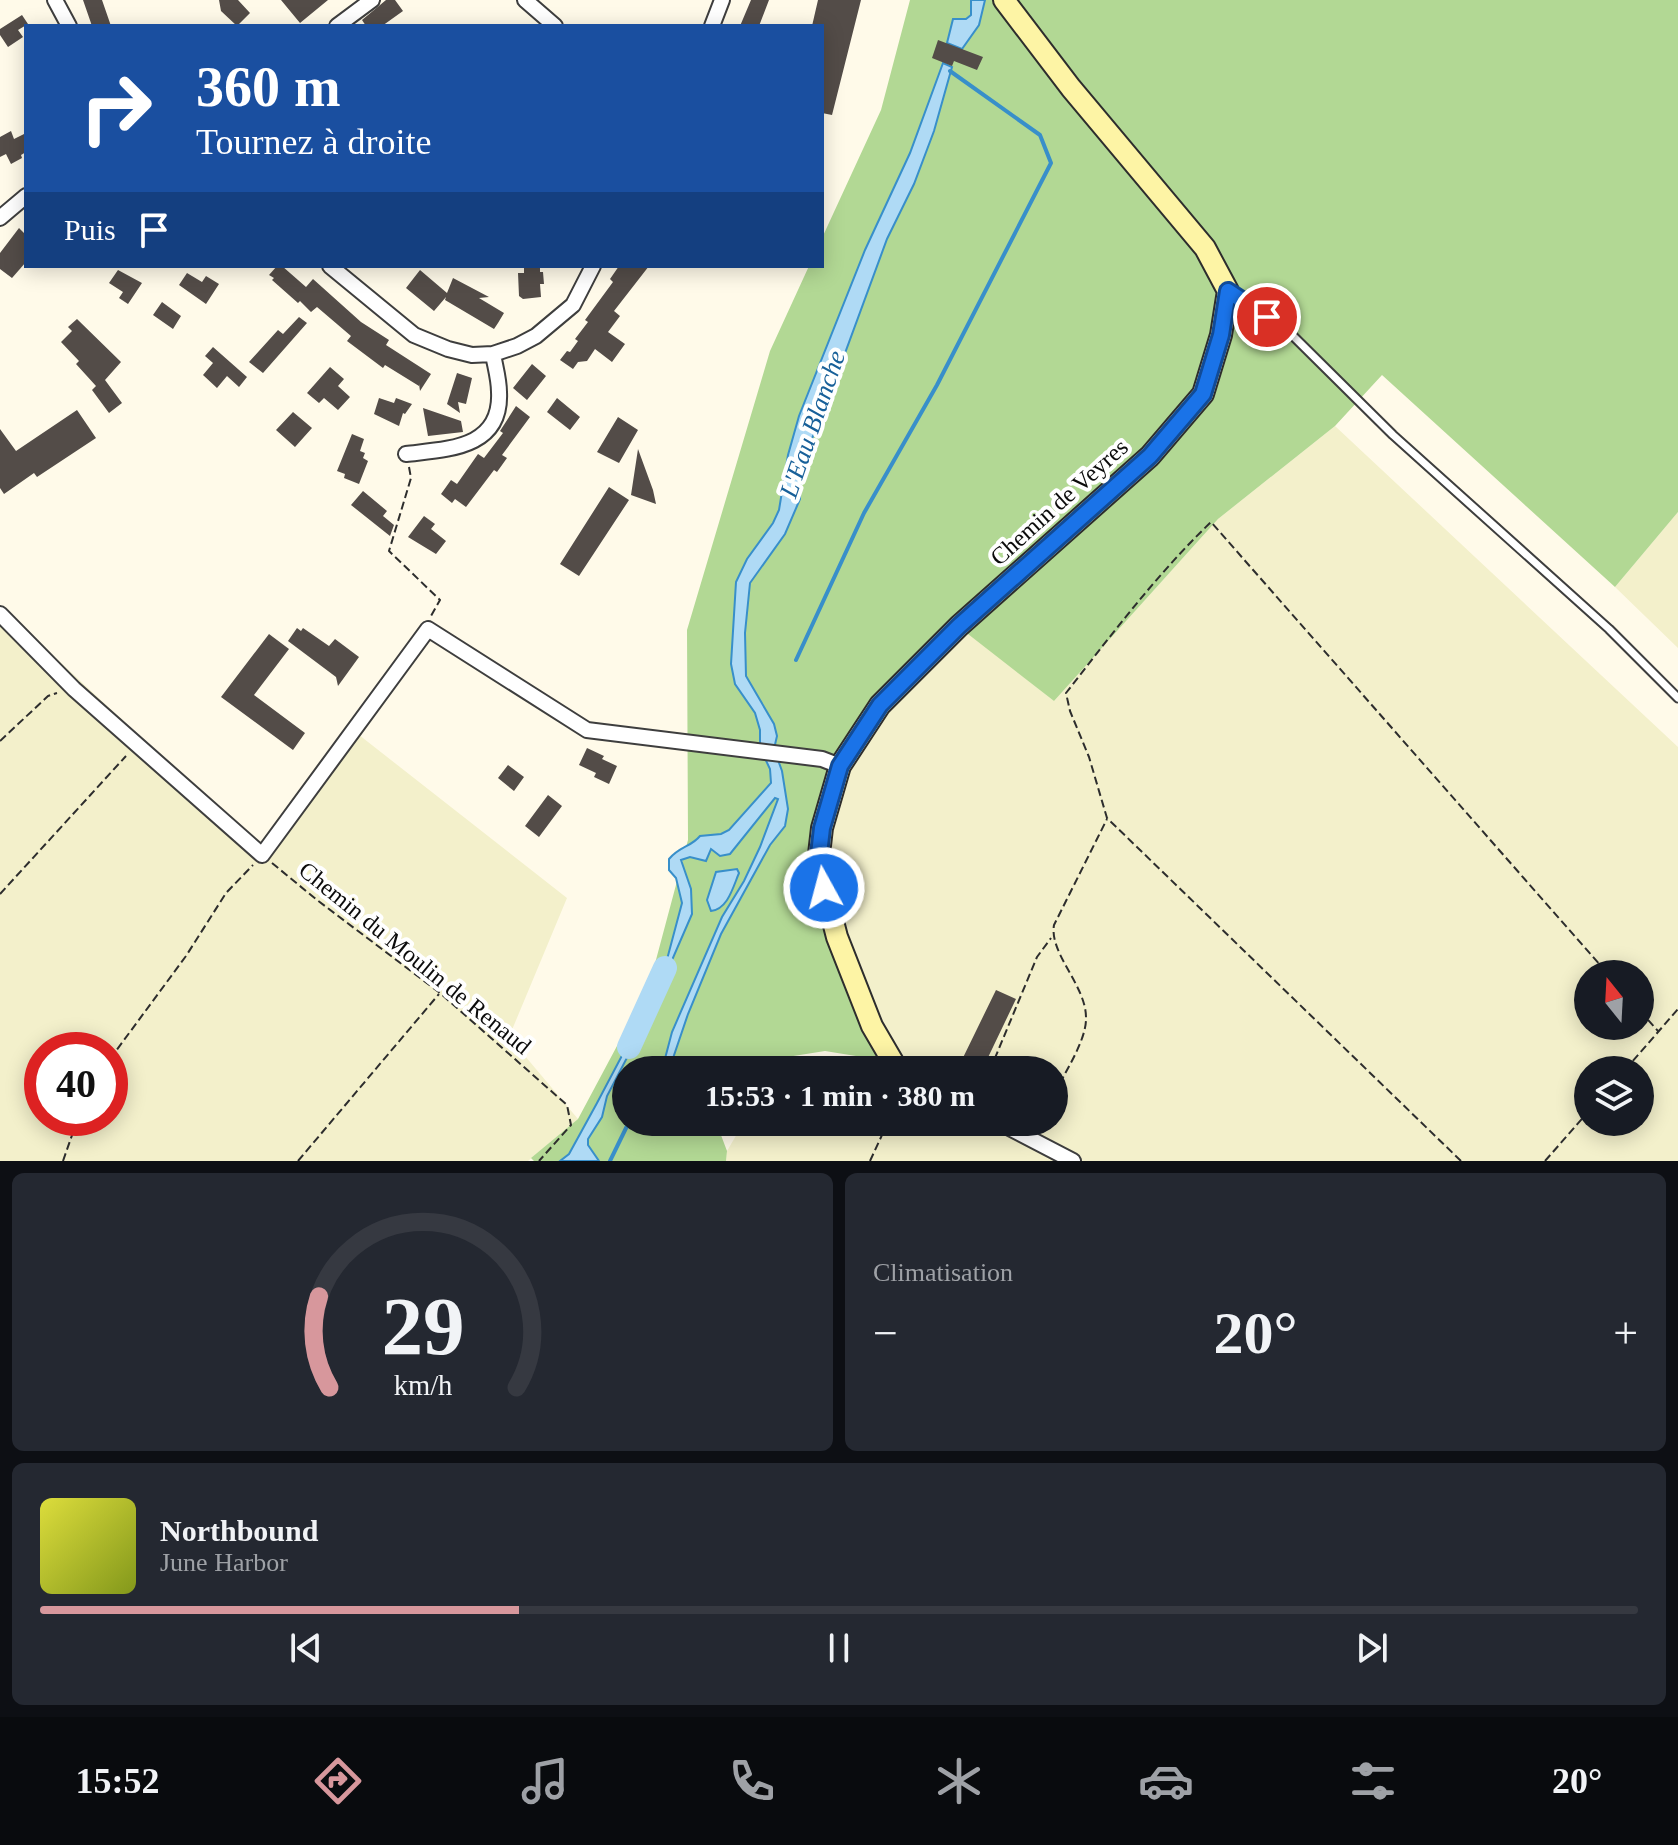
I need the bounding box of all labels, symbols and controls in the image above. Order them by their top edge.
icon: right [64,56,168,160]
text: 360 m [196,56,341,118]
text: Tournez à droite [196,122,431,162]
icon: arrive [132,208,176,252]
text: Puis [64,213,116,246]
pin [1233,283,1301,351]
icon: arrive [1245,295,1289,339]
water label: L'Eau Blanche [773,347,851,502]
street label: Chemin de Veyres [985,434,1133,570]
position arrow [782,846,866,930]
street label: Chemin du Moulin de Renaud [294,856,536,1060]
north arrow [1574,960,1654,1040]
map controls [1574,960,1654,1136]
speed limit sign: 40 [24,1032,128,1136]
button: layers [1574,1056,1654,1136]
text: 15:53 · 1 min · 380 m [705,1079,975,1112]
text: Climatisation [873,1258,1013,1287]
text: 29 [381,1280,464,1372]
text: 20° [1214,1300,1298,1366]
text: − [873,1309,898,1358]
text: + [1613,1309,1638,1358]
text: km/h [393,1370,452,1401]
text: Northbound [160,1514,318,1547]
text: June Harbor [160,1548,288,1577]
icon: previous [284,1626,328,1670]
icon: pause [817,1626,861,1670]
icon: next [1350,1626,1394,1670]
icon: directions [310,1753,366,1809]
icon: music [517,1753,573,1809]
icon: phone [724,1753,780,1809]
icon: climate [931,1753,987,1809]
icon: car [1138,1753,1194,1809]
icon: filters [1345,1753,1401,1809]
text: 15:52 [75,1761,159,1801]
text: 20° [1552,1761,1602,1801]

